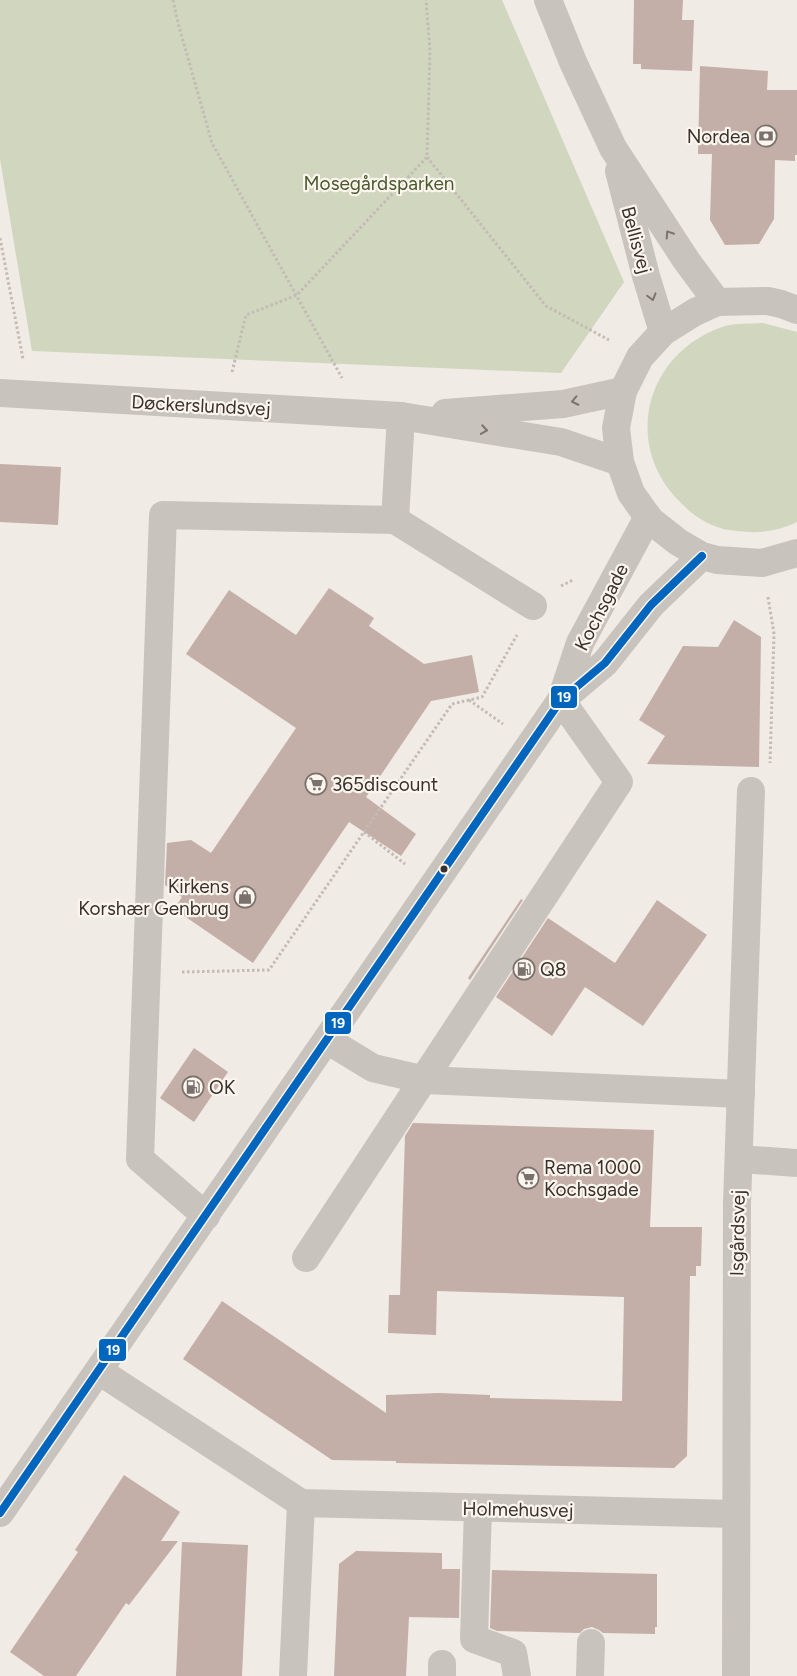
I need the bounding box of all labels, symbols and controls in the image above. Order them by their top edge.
bank icon: Nordea [754,124,778,148]
place label: Nordea [687,125,750,148]
park label: Mosegårdsparken [304,172,454,195]
street label: Bellisvej [617,204,657,276]
one-way arrow [666,230,675,239]
one-way arrow [647,292,657,300]
street label: Døckerslundsvej [131,390,271,421]
one-way arrow [571,395,579,406]
one-way arrow [480,424,488,434]
street label: Kochsgade [570,560,633,655]
line badge: 19 [550,685,578,709]
text: 19 [557,689,571,706]
supermarket icon: 365discount [304,772,328,796]
place label: 365discount [332,773,438,796]
unlabelled marker [439,864,449,874]
place label: Kirkens Korshær Genbrug [78,875,229,920]
shop icon: Kirkens Korshær Genbrug [233,885,257,909]
fuel station icon: Q8 [512,957,536,981]
place label: Q8 [540,958,567,981]
line badge: 19 [324,1011,352,1035]
text: 19 [331,1015,345,1032]
fuel station icon: OK [181,1075,205,1099]
place label: OK [209,1076,236,1099]
place label: Rema 1000 Kochsgade [544,1156,641,1201]
supermarket icon: Rema 1000 Kochsgade [516,1166,540,1190]
street label: Isgårdsvej [725,1190,750,1276]
line badge: 19 [98,1338,127,1362]
text: 19 [106,1342,120,1359]
street label: Holmehusvej [462,1497,574,1522]

